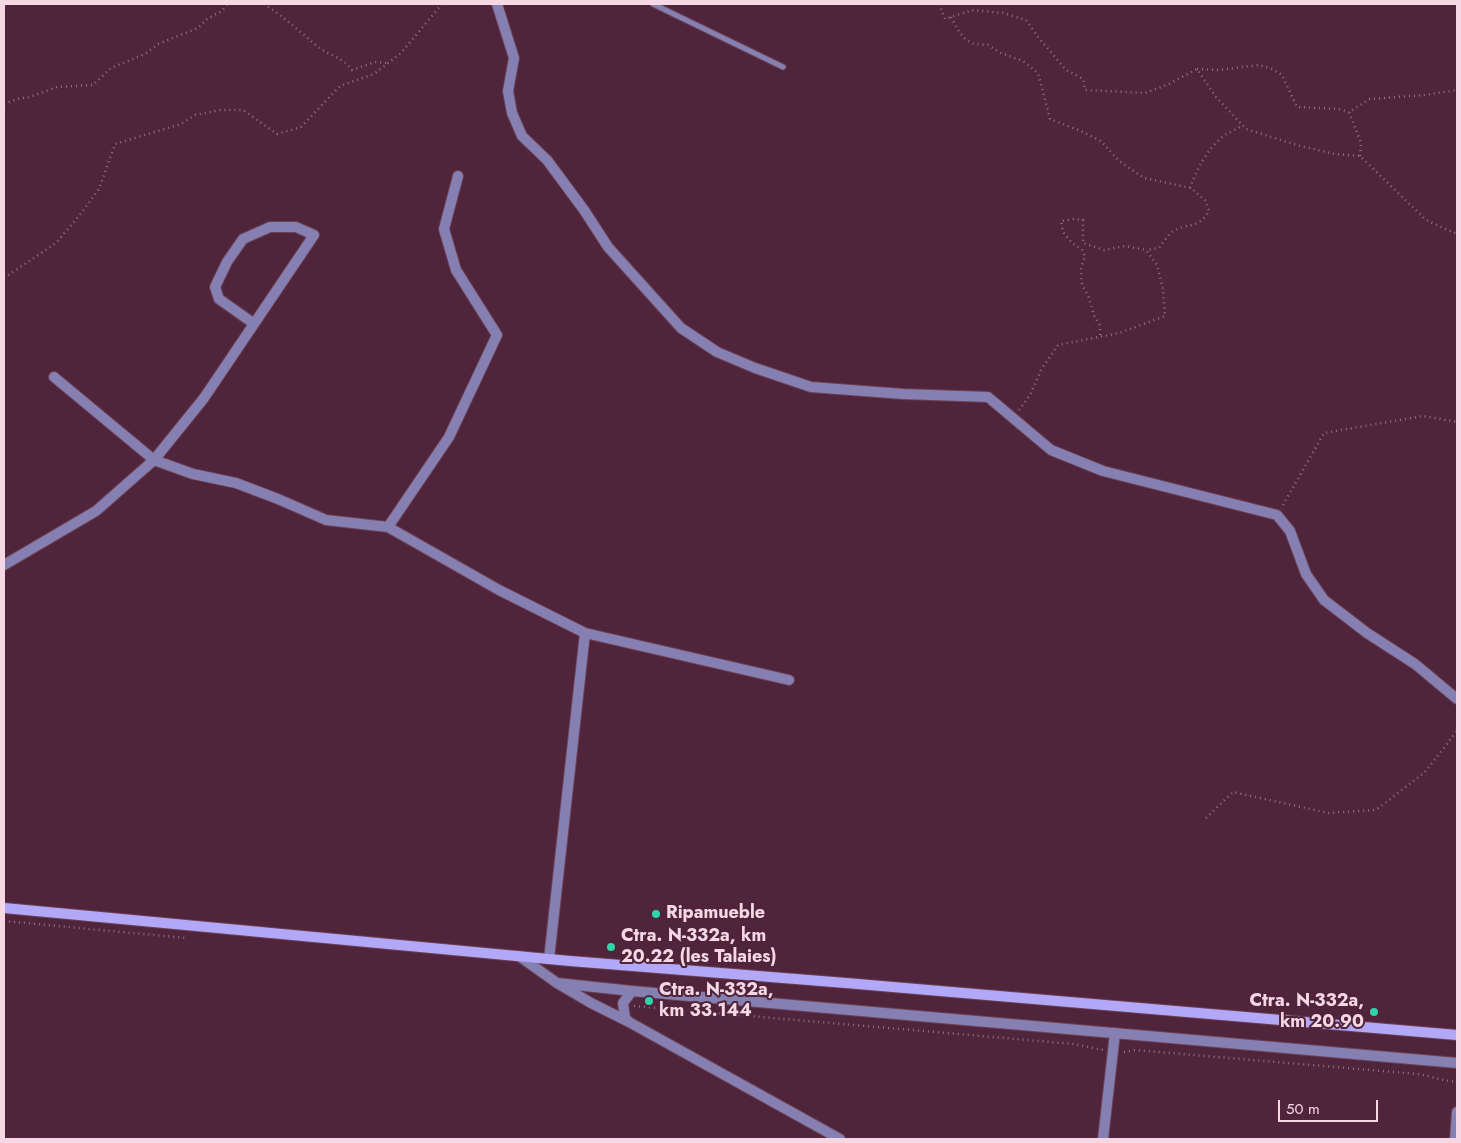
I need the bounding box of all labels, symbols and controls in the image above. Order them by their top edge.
place label: Ripamueble [666,903,765,925]
marker: Ripamueble [650,908,662,920]
place label: Ctra. N-332a, km 20.22 (les Talaies) [621,926,777,969]
marker: Ctra. N-332a, km 20.22 (les Talaies) [605,941,617,953]
place label: Ctra. N-332a, km 33.144 [659,980,774,1022]
place label: Ctra. N-332a, km 20.90 [1249,991,1364,1034]
marker: Ctra. N-332a, km 33.144 [643,995,655,1007]
marker: Ctra. N-332a, km 20.90 [1368,1006,1380,1018]
scale bar [1281,1090,1381,1122]
text: 50 m [1286,1098,1320,1120]

